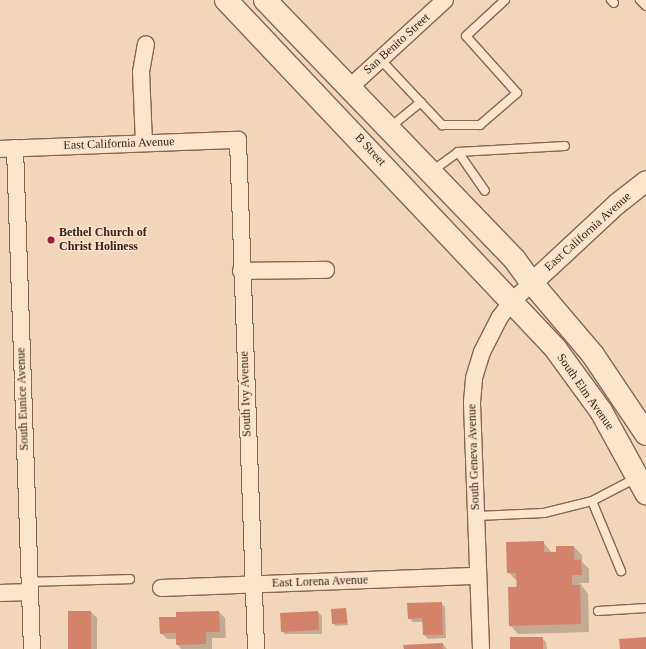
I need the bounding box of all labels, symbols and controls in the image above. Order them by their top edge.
street label: San Benito Street [361,11,433,77]
street label: B Street [351,131,389,169]
street label: East California Avenue [63,135,175,153]
street label: East California Avenue [542,189,634,275]
place label: Bethel Church of Christ Holiness [59,226,147,254]
marker: Bethel Church of Christ Holiness [46,235,56,245]
street label: South Eunice Avenue [14,347,32,451]
street label: South Ivy Avenue [237,351,255,437]
street label: South Elm Avenue [553,351,617,433]
street label: South Geneva Avenue [465,403,483,511]
street label: East Lorena Avenue [271,573,369,591]

